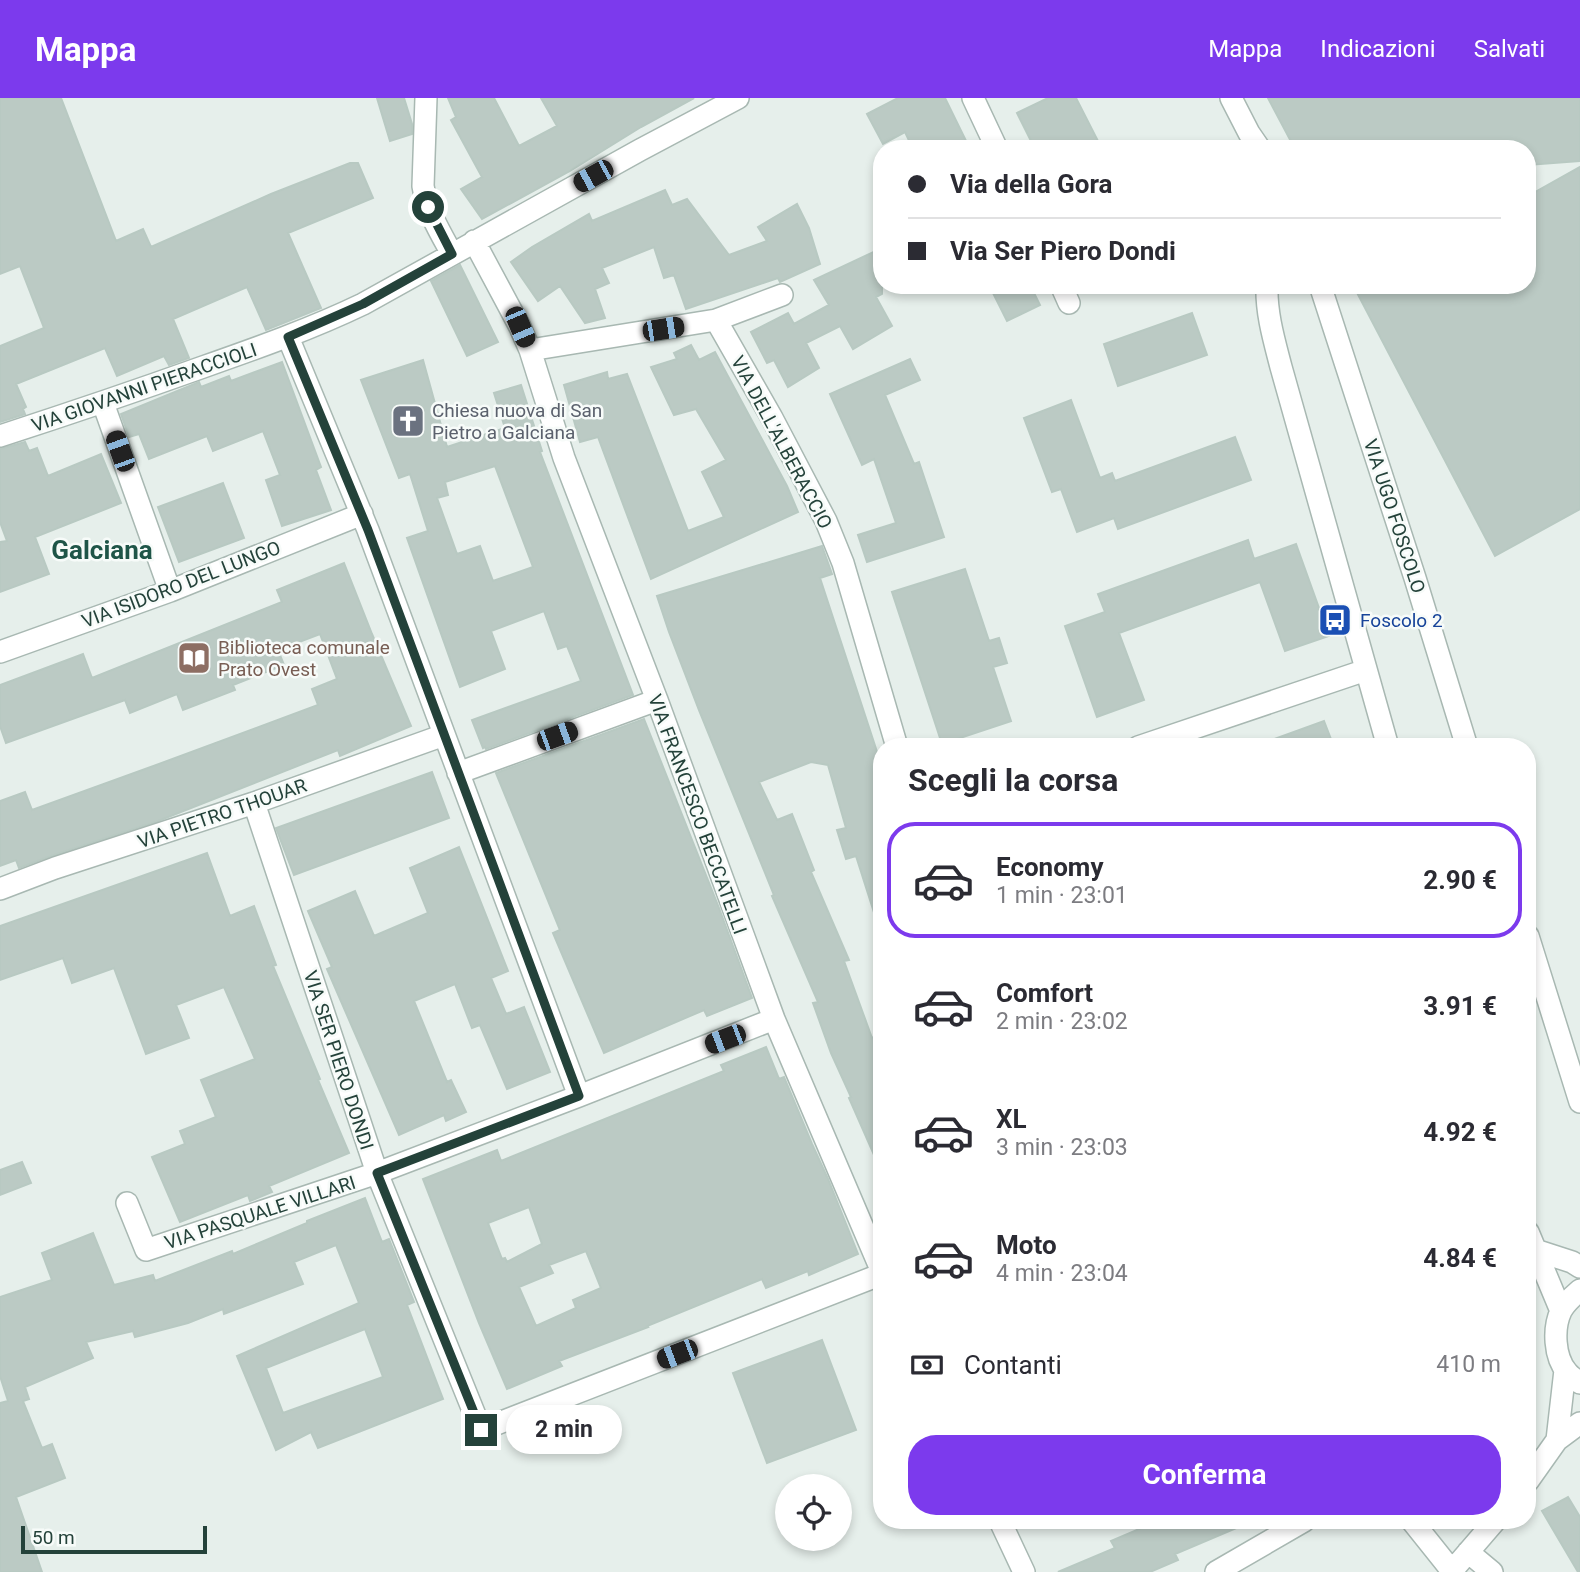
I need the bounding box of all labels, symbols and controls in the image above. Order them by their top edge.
text: Mappa [35,30,136,69]
text: Mappa [1208,35,1282,63]
text: Indicazioni [1320,35,1436,63]
text: Salvati [1474,35,1545,63]
car [570,157,617,195]
text: Via della Gora [950,169,1112,199]
route start [412,191,444,223]
text: Via Ser Piero Dondi [950,236,1176,266]
car [503,304,538,350]
car [641,315,686,343]
street label: VIA GIOVANNI PIERACCIOLI [29,338,260,437]
street label: VIA DELL'ALBERACCIO [726,352,837,533]
place label: Chiesa nuova di San Pietro a Galciana [432,399,602,444]
church icon: Chiesa nuova di San Pietro a Galciana [389,402,427,440]
car [103,428,138,474]
street label: VIA UGO FOSCOLO [1359,436,1430,596]
district label: Galciana [51,535,153,565]
street label: VIA ISIDORO DEL LUNGO [79,536,284,633]
bus stop icon: Foscolo 2 [1316,601,1354,639]
place label: Foscolo 2 [1360,609,1443,632]
place label: Biblioteca comunale Prato Ovest [218,636,390,681]
library icon: Biblioteca comunale Prato Ovest [175,639,213,677]
street label: VIA FRANCESCO BECCATELLI [643,691,752,937]
car [534,719,581,753]
text: Scegli la corsa [908,761,1118,799]
street label: VIA PIETRO THOUAR [135,774,310,853]
icon: car [912,849,975,912]
text: Economy [996,852,1103,882]
text: 2.90 € [1423,865,1497,895]
text: 1 min · 23:01 [996,882,1128,909]
street label: VIA SER PIERO DONDI [299,968,378,1153]
icon: car [912,975,975,1038]
text: Comfort [996,978,1093,1008]
text: 3.91 € [1423,991,1497,1021]
text: 2 min · 23:02 [996,1008,1128,1035]
car [702,1022,749,1056]
icon: car [912,1101,975,1164]
text: XL [996,1104,1027,1134]
text: 4.92 € [1423,1117,1497,1147]
text: 3 min · 23:03 [996,1134,1128,1161]
street label: VIA PASQUALE VILLARI [162,1171,359,1254]
icon: car [912,1227,975,1290]
text: Moto [996,1230,1057,1260]
text: 4.84 € [1423,1243,1497,1273]
text: 4 min · 23:04 [996,1260,1128,1287]
car [654,1337,701,1371]
icon: cash [908,1346,946,1384]
text: Contanti [964,1350,1062,1380]
text: 410 m [1436,1351,1501,1378]
callout: 2 min [505,1406,621,1454]
route end [465,1414,497,1446]
text: 2 min [535,1416,593,1443]
button: Conferma [908,1435,1501,1515]
map controls [775,1474,852,1551]
button: locate [775,1474,852,1551]
scale bar [21,1523,206,1555]
text: 50 m [32,1526,75,1549]

